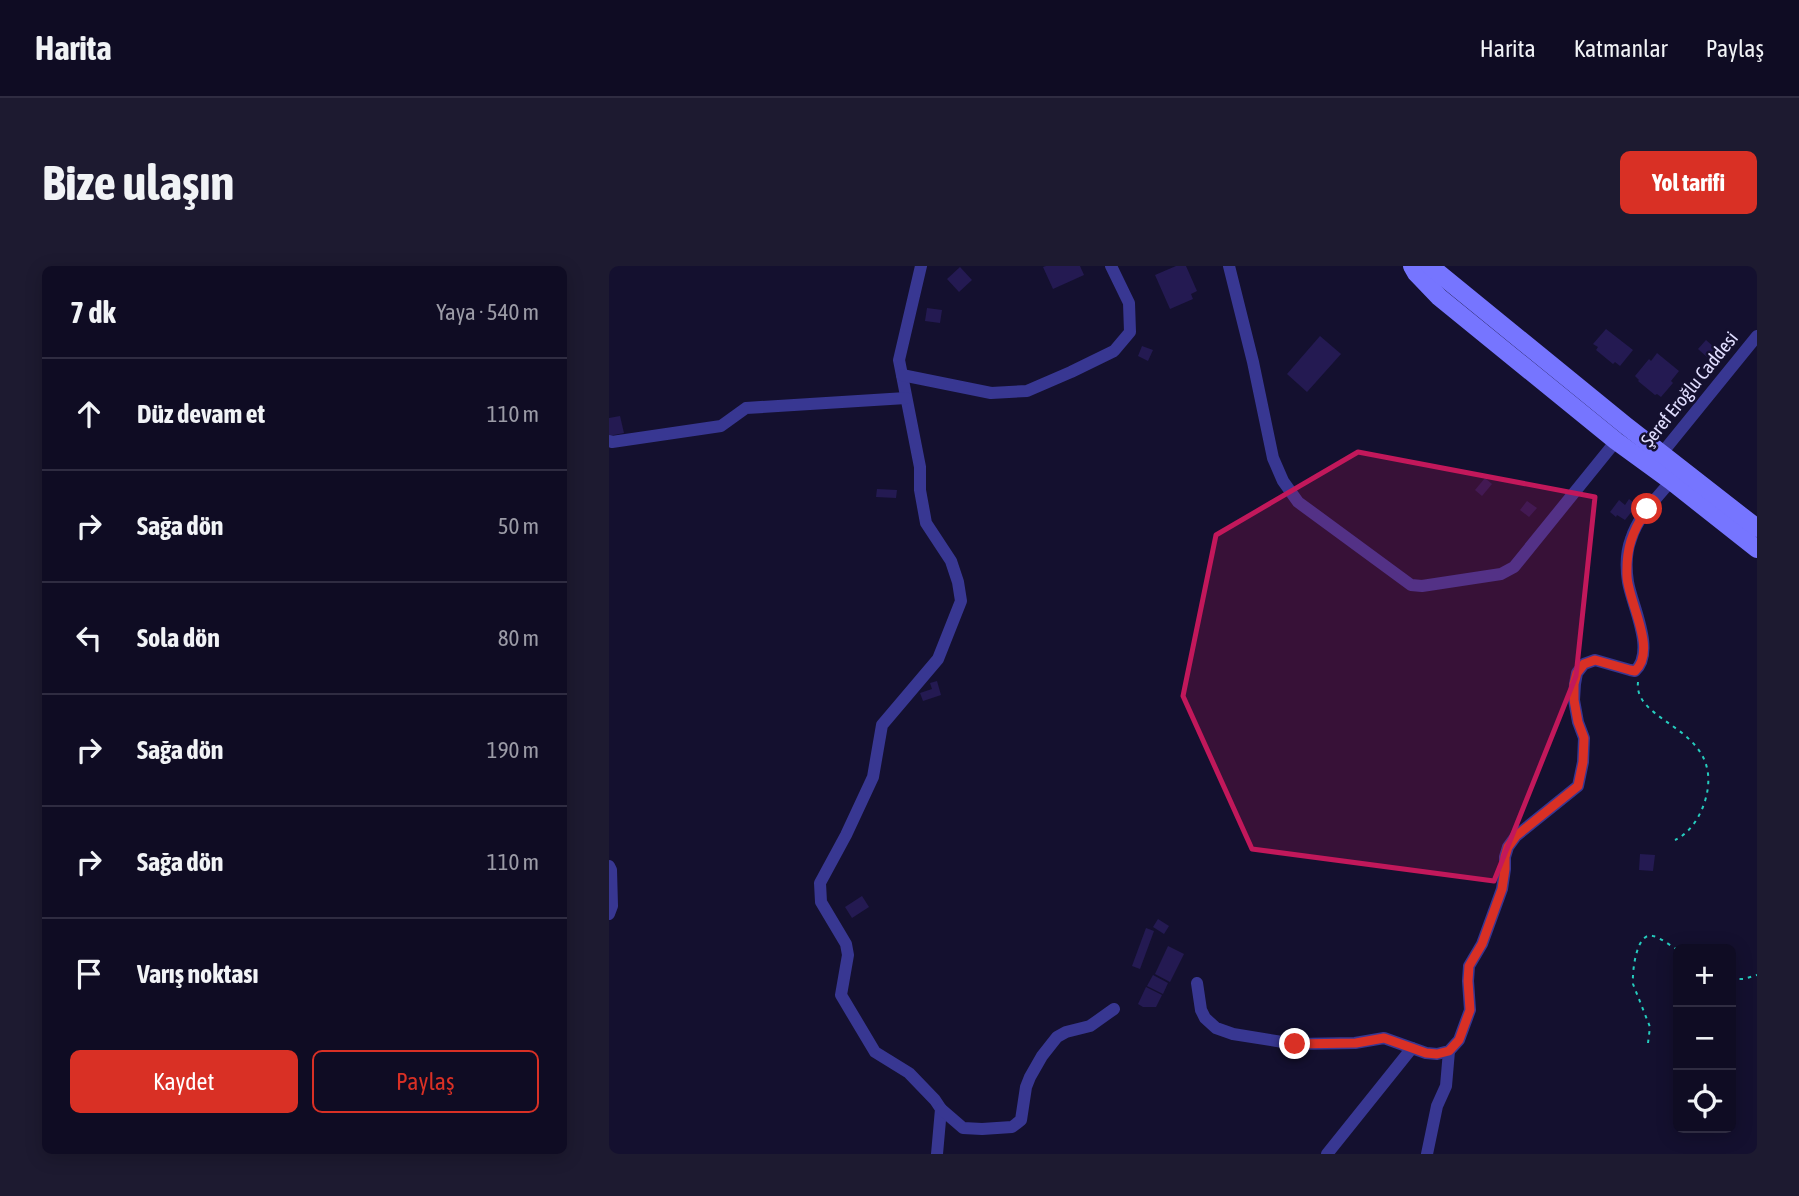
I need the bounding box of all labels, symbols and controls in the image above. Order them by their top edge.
text: Harita [35,29,112,67]
text: Harita [1480,35,1536,62]
text: Katmanlar [1574,35,1668,62]
text: Paylaş [1706,35,1764,62]
button: Yol tarifi [1620,151,1757,214]
text: Bize ulaşın [42,154,234,210]
text: 7 dk [70,295,116,329]
text: Yaya · 540 m [436,299,539,325]
street label: Şeref Eroğlu Caddesi [1636,327,1742,451]
icon: ahead [70,395,108,433]
text: Düz devam et [137,399,265,429]
text: 110 m [487,401,539,427]
route start [1631,493,1662,524]
icon: right [70,507,108,545]
text: Sağa dön [137,511,223,541]
text: 50 m [498,513,539,539]
icon: left [70,619,108,657]
text: Sola dön [137,623,220,653]
text: 80 m [498,625,539,651]
icon: right [70,731,108,769]
text: Sağa dön [137,735,223,765]
text: 190 m [487,737,539,763]
icon: right [70,843,108,881]
text: Sağa dön [137,847,223,877]
text: 110 m [487,849,539,875]
map controls [1673,944,1736,1133]
button: + [1673,944,1736,1007]
icon: arrive [70,955,108,993]
text: Varış noktası [137,959,258,989]
button: − [1673,1007,1736,1070]
route end [1279,1028,1310,1059]
button: Kaydet [70,1050,298,1113]
button: Paylaş [312,1050,539,1113]
button: locate [1673,1070,1736,1133]

